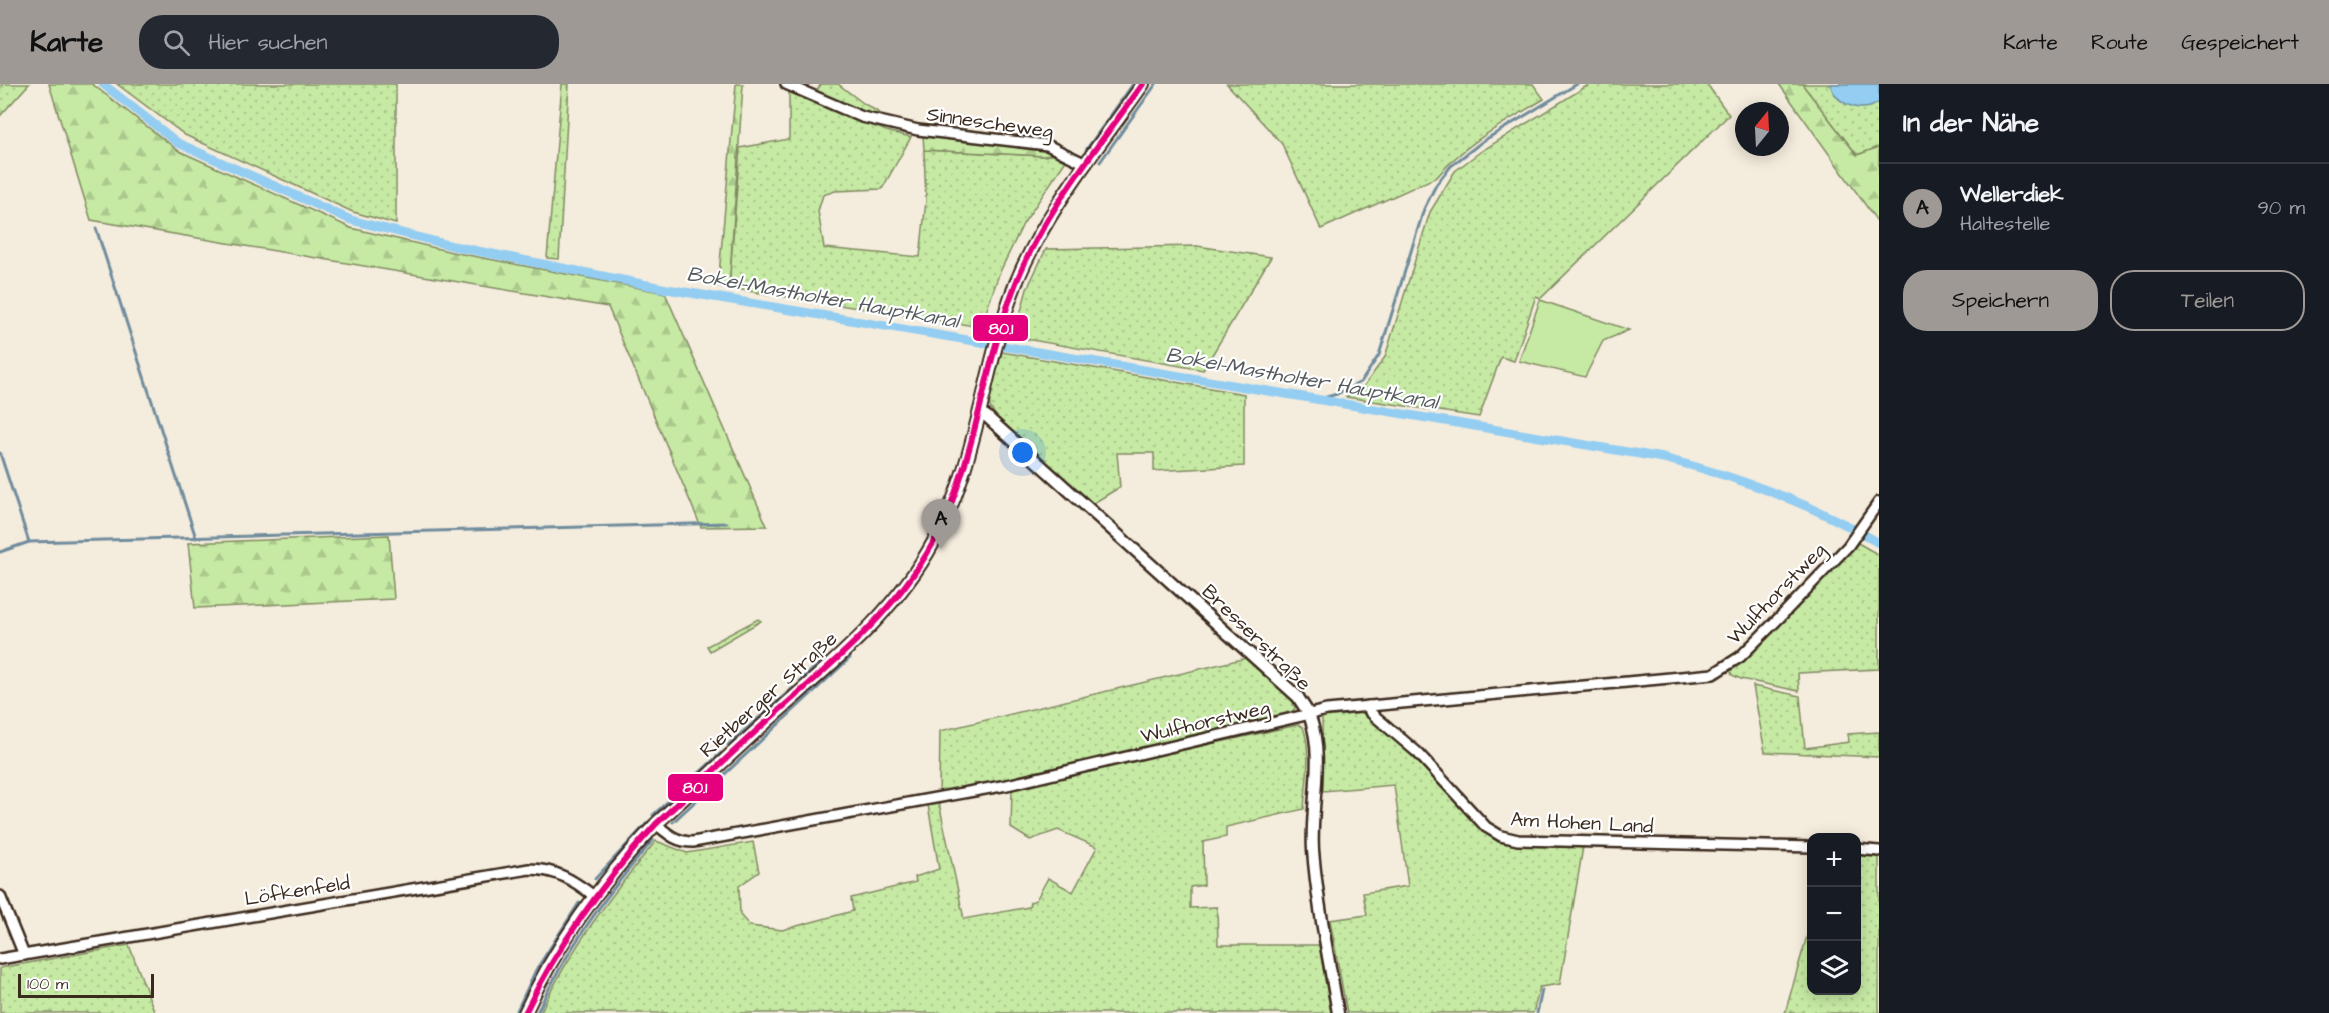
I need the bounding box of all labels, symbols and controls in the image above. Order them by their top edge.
search box [139,15,559,69]
text: Karte [30,23,103,62]
icon: search [160,26,193,59]
text: Hier suchen [208,27,328,58]
text: Karte [2003,28,2058,57]
text: Route [2091,28,2148,57]
text: Gespeichert [2181,28,2299,57]
street label: Sinnescheweg [925,100,1055,147]
north arrow [1735,102,1789,156]
text: In der Nähe [1903,105,2039,141]
text: Wellerdiek [1960,179,2064,210]
text: A [1916,194,1929,222]
text: 90 m [2257,194,2305,222]
text: Haltestelle [1960,210,2050,238]
water label: Bokel-Mastholter Hauptkanal [685,259,964,336]
button: Speichern [1903,270,2098,331]
button: Teilen [2110,270,2305,331]
line badge: 80.1 [972,314,1029,342]
text: 80.1 [989,318,1014,340]
water label: Bokel-Mastholter Hauptkanal [1164,340,1443,417]
your location [1008,438,1037,467]
pin: A [922,500,960,549]
street label: Wulfhorstweg [1721,537,1833,651]
street label: Bresserstraße [1195,578,1317,697]
street label: Rietberger Straße [694,625,844,765]
street label: Wulfhorstweg [1138,694,1273,751]
line badge: 80.1 [667,773,724,802]
text: 80.1 [683,777,708,799]
street label: Am Hohen Land [1510,805,1654,841]
map controls [1807,833,1861,995]
button: + [1807,833,1861,887]
street label: Löfkenfeld [243,869,352,913]
button: − [1807,887,1861,941]
button: layers [1807,941,1861,995]
scale bar [18,971,154,998]
text: 100 m [27,973,68,995]

